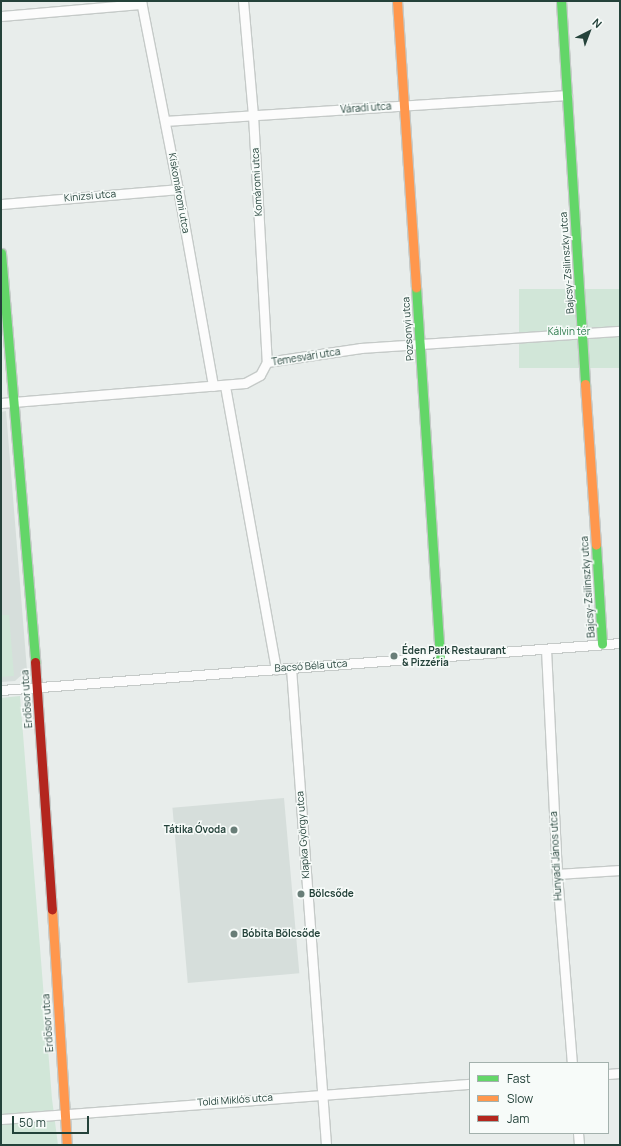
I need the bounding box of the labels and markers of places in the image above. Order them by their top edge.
place label: Éden Park Restaurant & Pizzéria [402,644,506,668]
marker: Éden Park Restaurant & Pizzéria [389,651,399,661]
place label: Tátika Óvoda [164,824,226,836]
marker: Tátika Óvoda [229,825,239,835]
place label: Bölcsőde [309,888,354,900]
marker: Bölcsőde [296,889,306,899]
place label: Bóbita Bölcsőde [242,928,320,940]
marker: Bóbita Bölcsőde [229,929,239,939]

